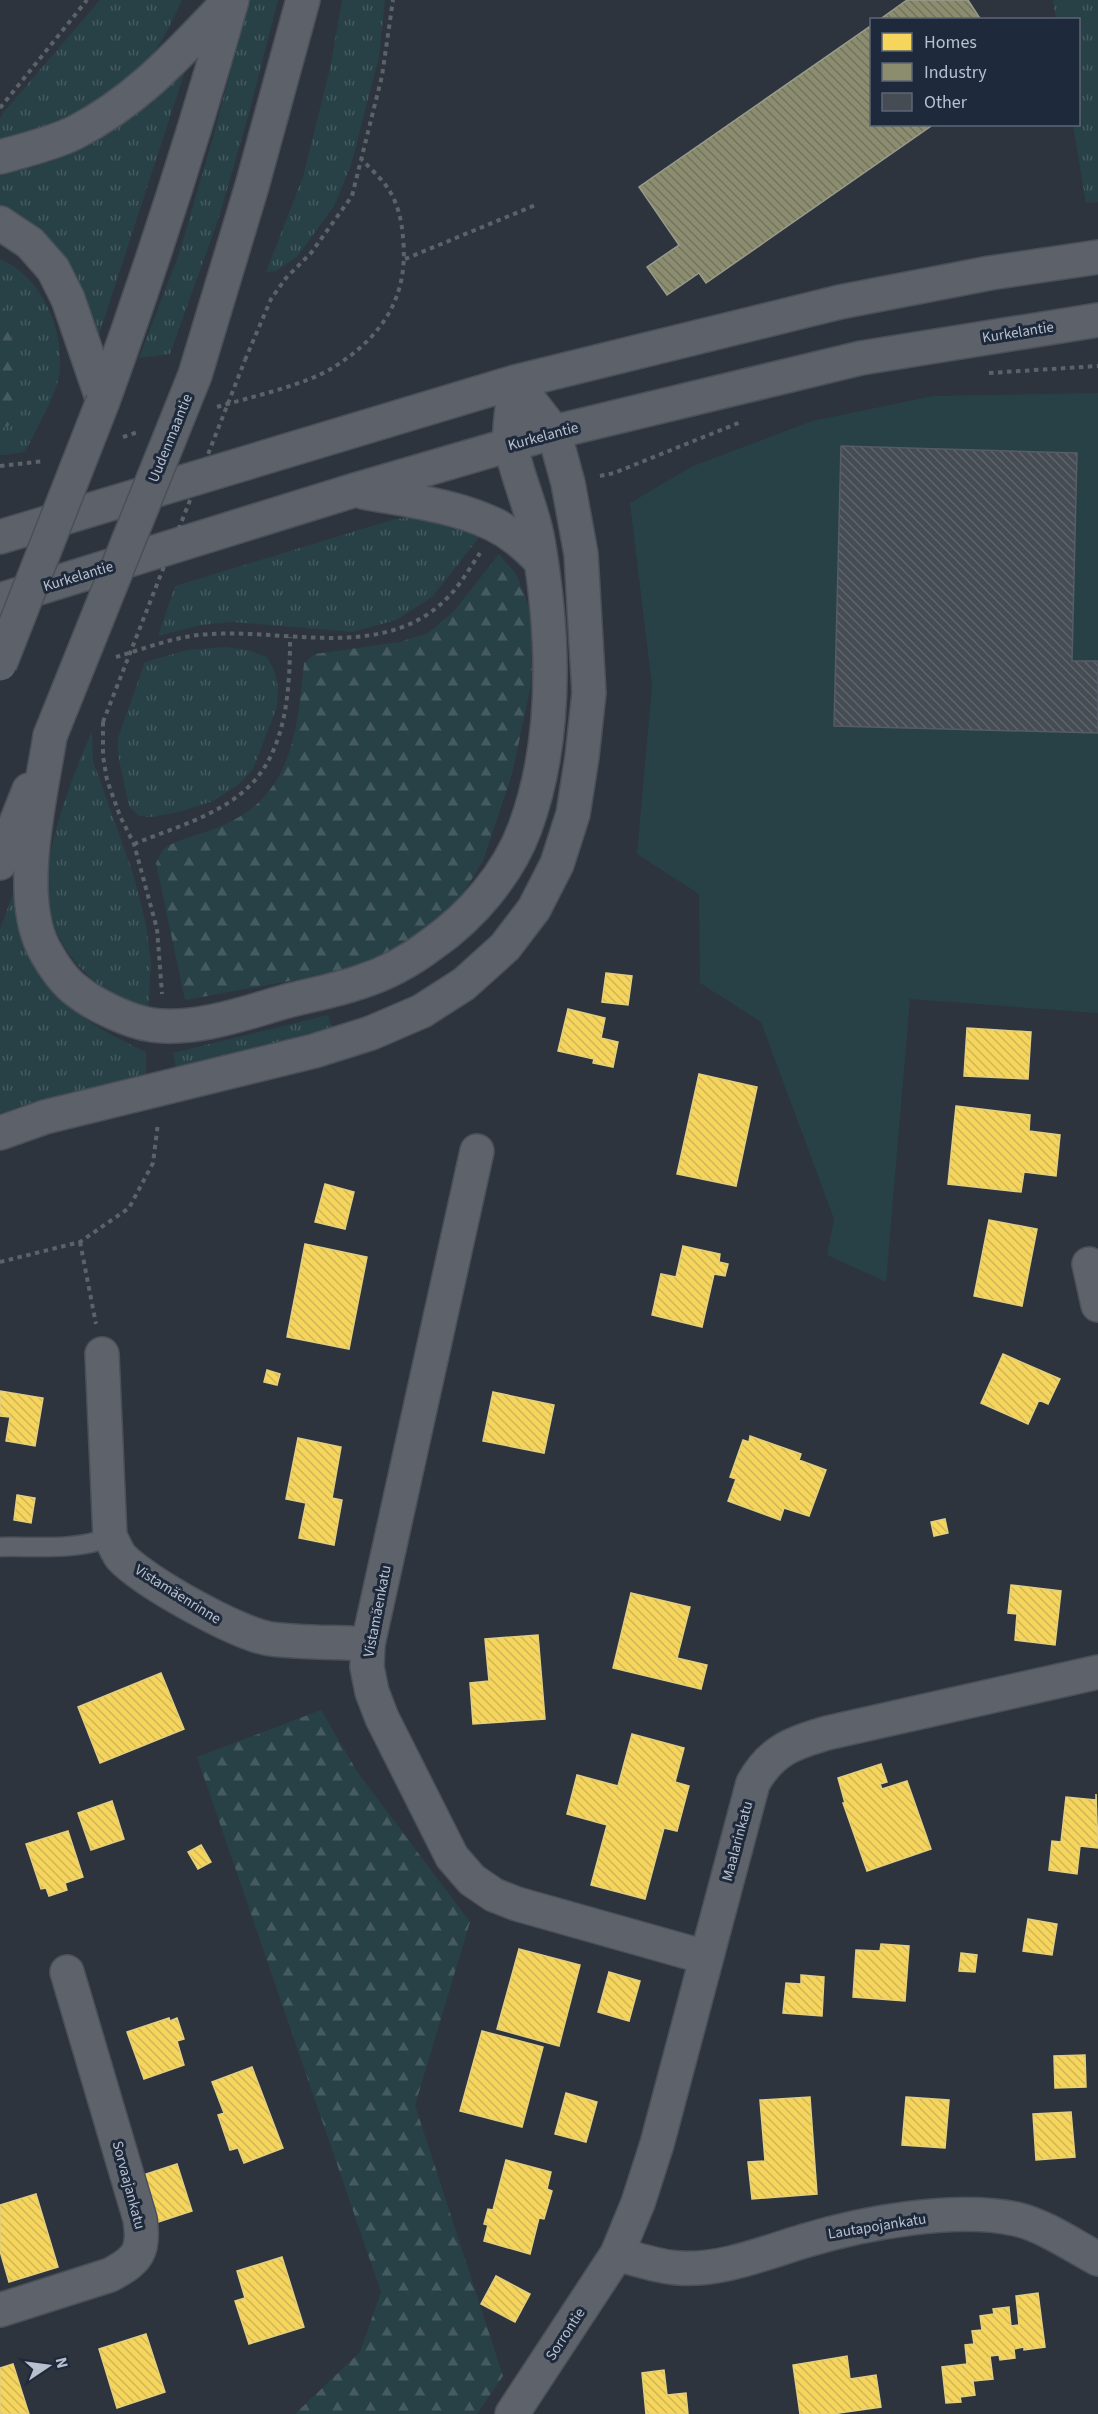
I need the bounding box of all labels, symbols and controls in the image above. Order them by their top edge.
legend [870,18,1080,126]
text: Homes [924,30,977,55]
text: Industry [924,60,987,85]
text: Other [924,90,968,115]
street label: Kurkelantie [981,316,1055,349]
street label: Uudenmaantie [143,391,198,486]
street label: Kurkelantie [506,417,581,456]
street label: Kurkelantie [41,556,116,597]
street label: Vistamäenrinne [131,1560,225,1629]
street label: Vistamäenkatu [358,1563,397,1659]
street label: Maalarinkatu [717,1799,758,1884]
street label: Sorvaajankatu [107,2139,150,2232]
street label: Lautapojankatu [826,2208,928,2245]
street label: Sorrontie [541,2304,590,2365]
north arrow [18,2336,78,2396]
text: N [50,2355,74,2371]

